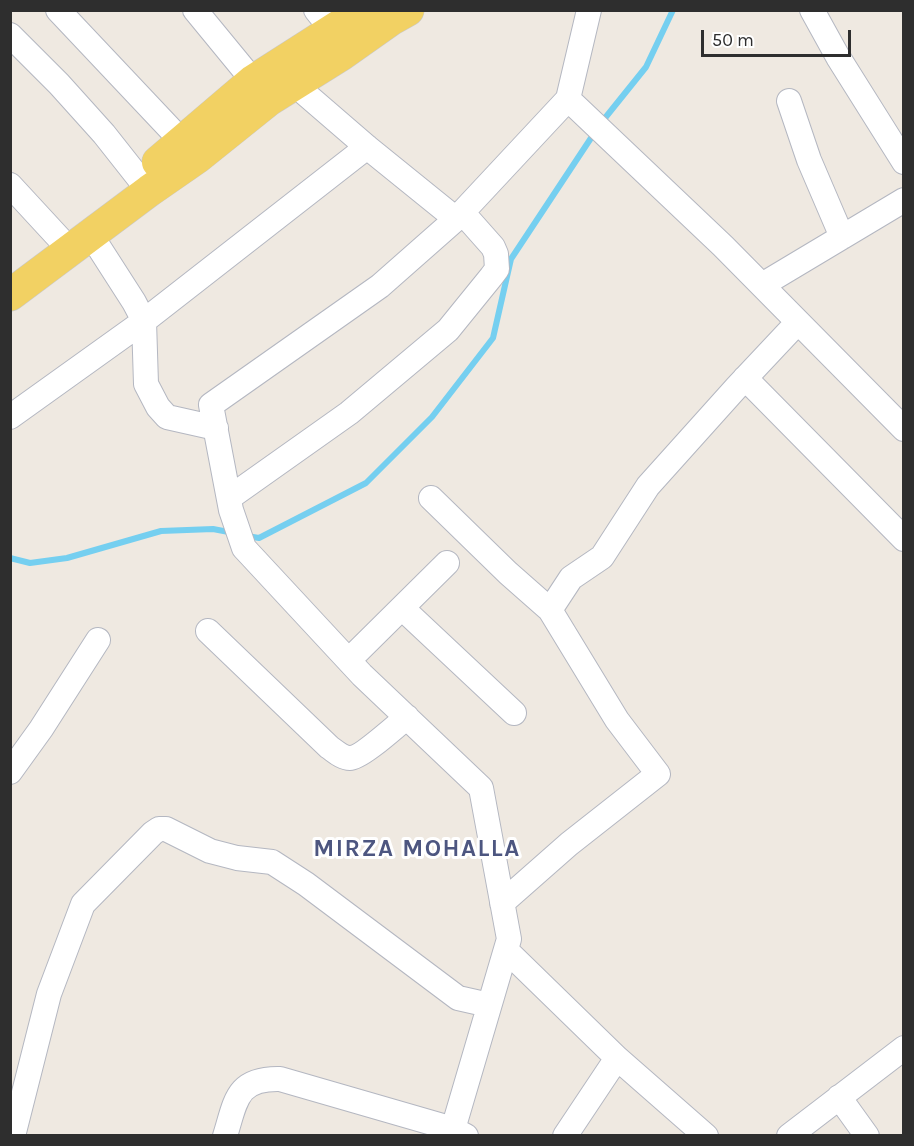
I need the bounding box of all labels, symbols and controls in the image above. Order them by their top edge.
scale bar [704,18,854,56]
text: 50 m [712,29,754,51]
district label: MIRZA MOHALLA [313,835,521,863]

